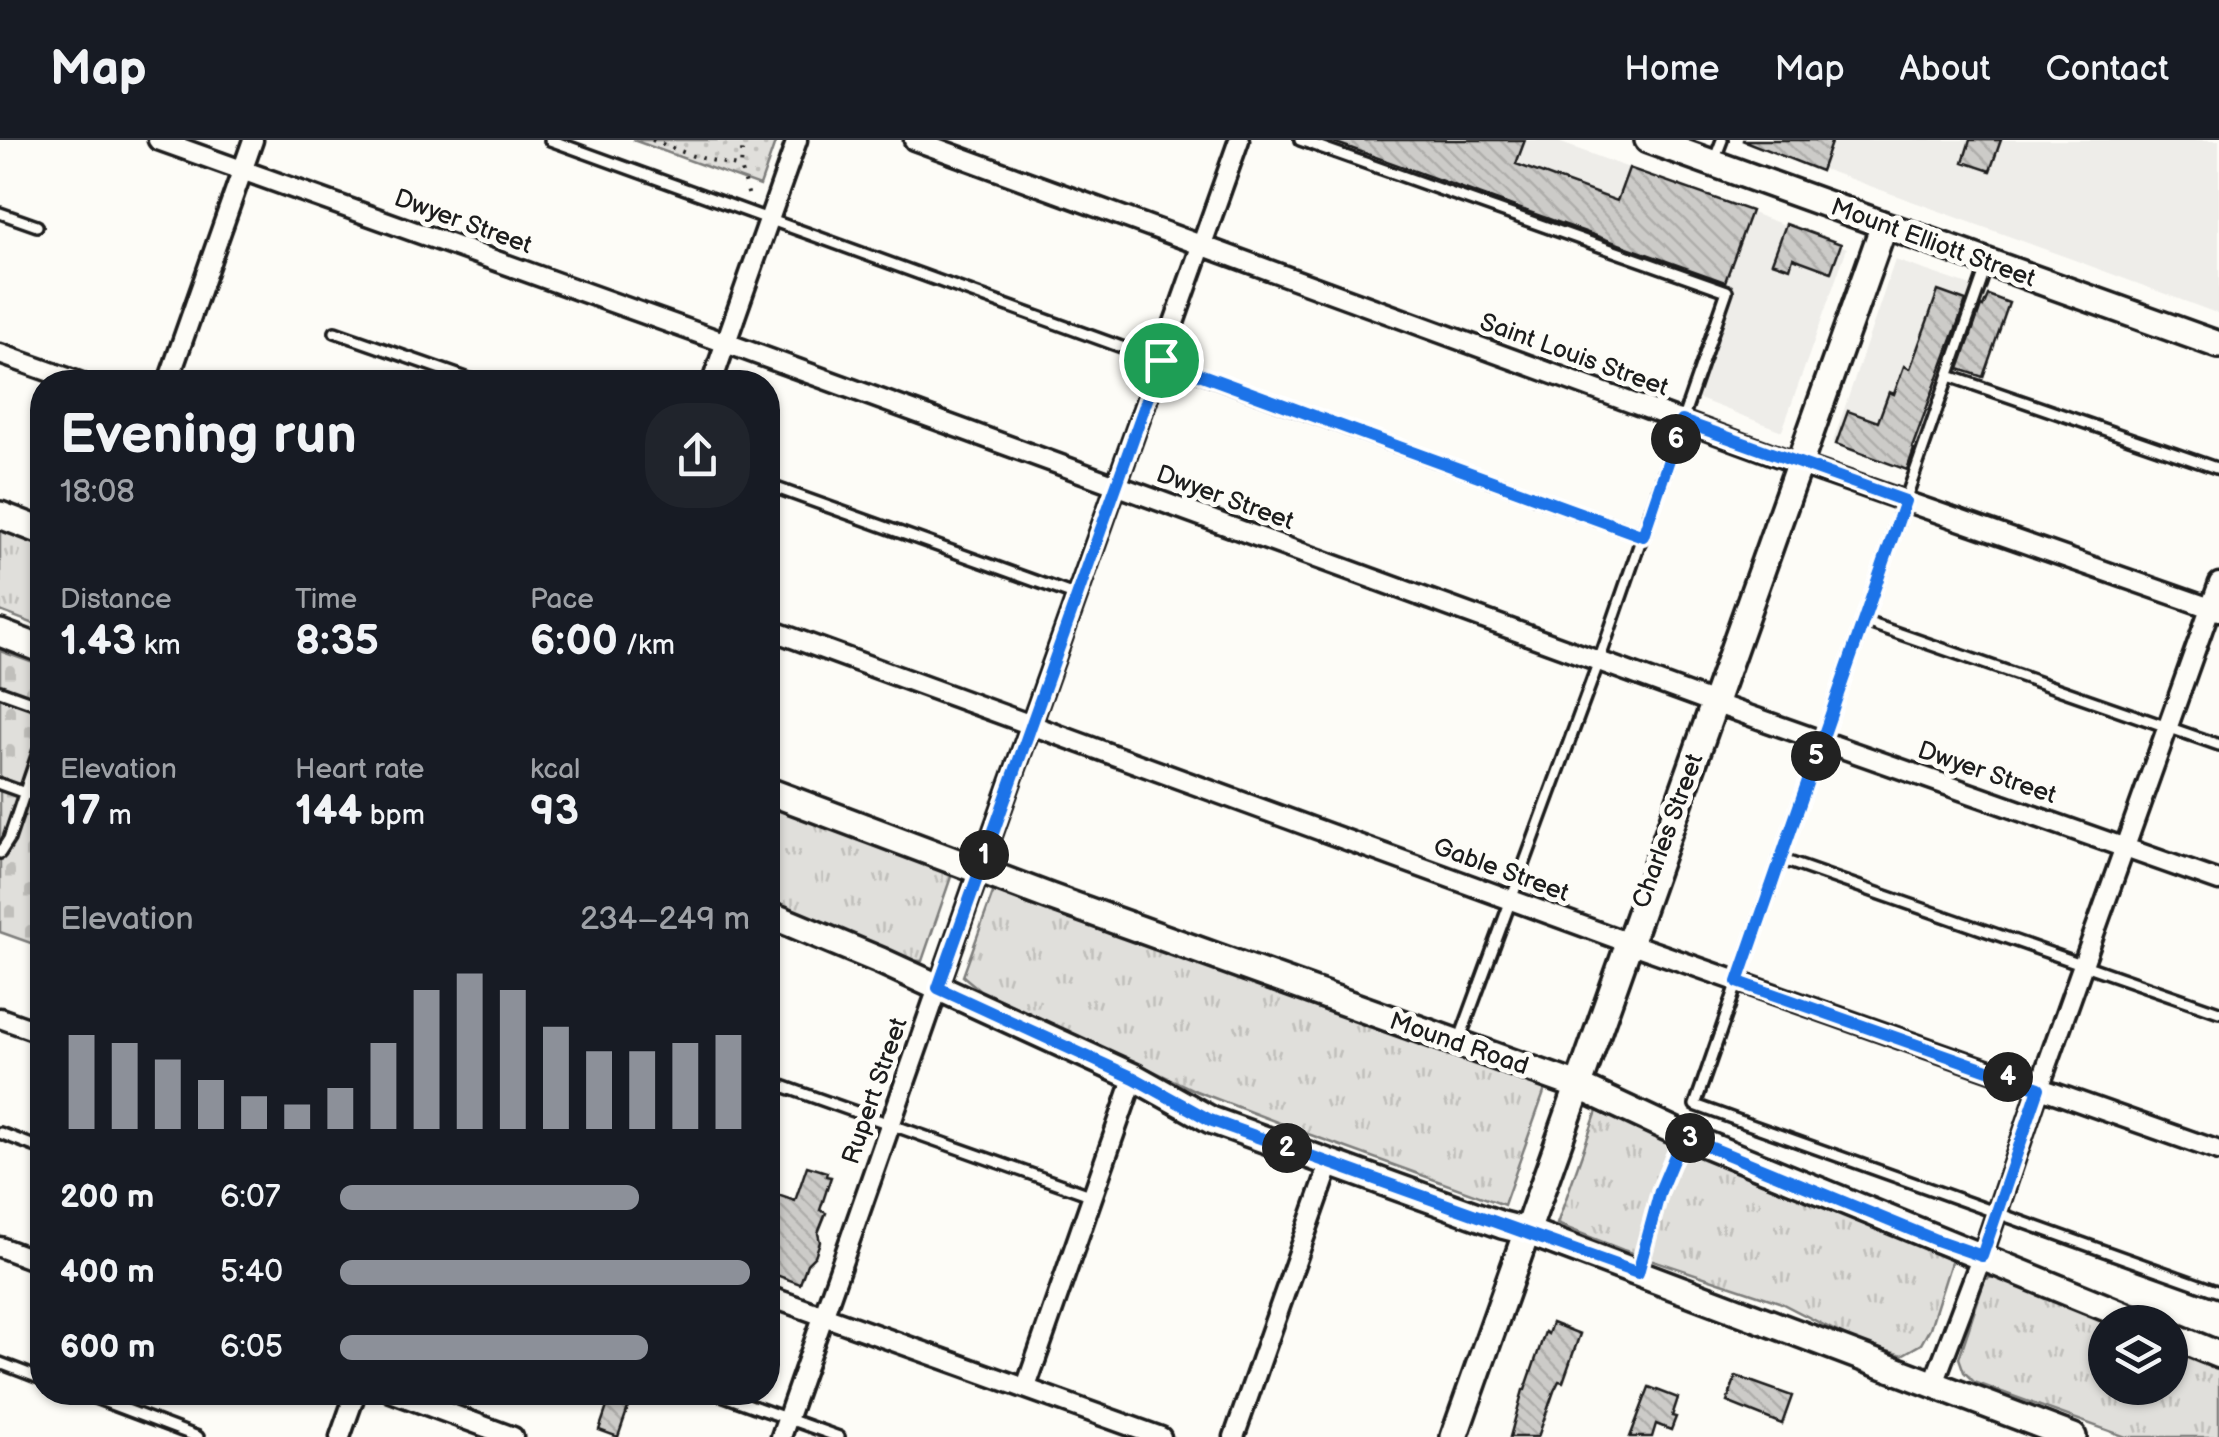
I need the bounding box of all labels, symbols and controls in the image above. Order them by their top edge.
text: Map [50,41,146,98]
text: Home [1624,48,1719,91]
text: Map [1774,48,1845,91]
text: About [1900,48,1991,91]
text: Contact [2046,48,2169,91]
street label: Dwyer Street [390,183,536,261]
street label: Mount Elliott Street [1826,192,2040,295]
street label: Saint Louis Street [1476,307,1673,404]
pin [1119,318,1204,403]
icon: arrive [1134,333,1189,388]
text: Evening run [60,402,357,469]
button: share [645,403,750,508]
pin: 6 [1651,414,1701,464]
text: 6 [1668,422,1684,455]
street label: Dwyer Street [1152,459,1298,537]
text: 18:08 [60,473,135,512]
text: Distance [60,583,172,616]
text: Time [295,583,357,616]
text: Pace [530,583,594,616]
text: 1.43 [60,616,136,667]
text: 8:35 [295,616,379,667]
text: 6:00 [530,616,618,667]
text: km [136,629,181,662]
text: /km [618,629,675,662]
pin: 5 [1791,731,1841,781]
street label: Dwyer Street [1914,735,2061,811]
text: 5 [1808,739,1824,772]
street label: Charles Street [1626,749,1710,913]
text: Elevation [60,753,177,786]
text: Heart rate [295,753,424,786]
text: kcal [530,753,580,786]
text: 17 [60,786,101,837]
text: 144 [295,786,362,837]
text: 93 [530,786,579,837]
text: m [101,799,132,832]
text: bpm [362,799,425,832]
pin: 1 [959,830,1009,880]
street label: Gable Street [1429,831,1573,909]
text: 1 [978,838,990,871]
text: Elevation [60,900,193,939]
text: 234–249 m [580,900,750,939]
street label: Mound Road [1385,1006,1533,1082]
street label: Rupert Street [835,1013,915,1168]
pin: 4 [1983,1052,2033,1102]
text: 4 [2000,1060,2016,1093]
pin: 3 [1665,1113,1715,1163]
text: 3 [1682,1121,1698,1154]
pin: 2 [1262,1123,1312,1173]
text: 2 [1279,1131,1295,1164]
text: 200 m [60,1178,154,1217]
text: 6:07 [220,1178,281,1217]
text: 400 m [60,1253,155,1292]
text: 5:40 [220,1253,283,1292]
map controls [2088,1305,2188,1405]
button: layers [2088,1305,2188,1405]
text: 600 m [60,1328,155,1367]
text: 6:05 [220,1328,283,1367]

